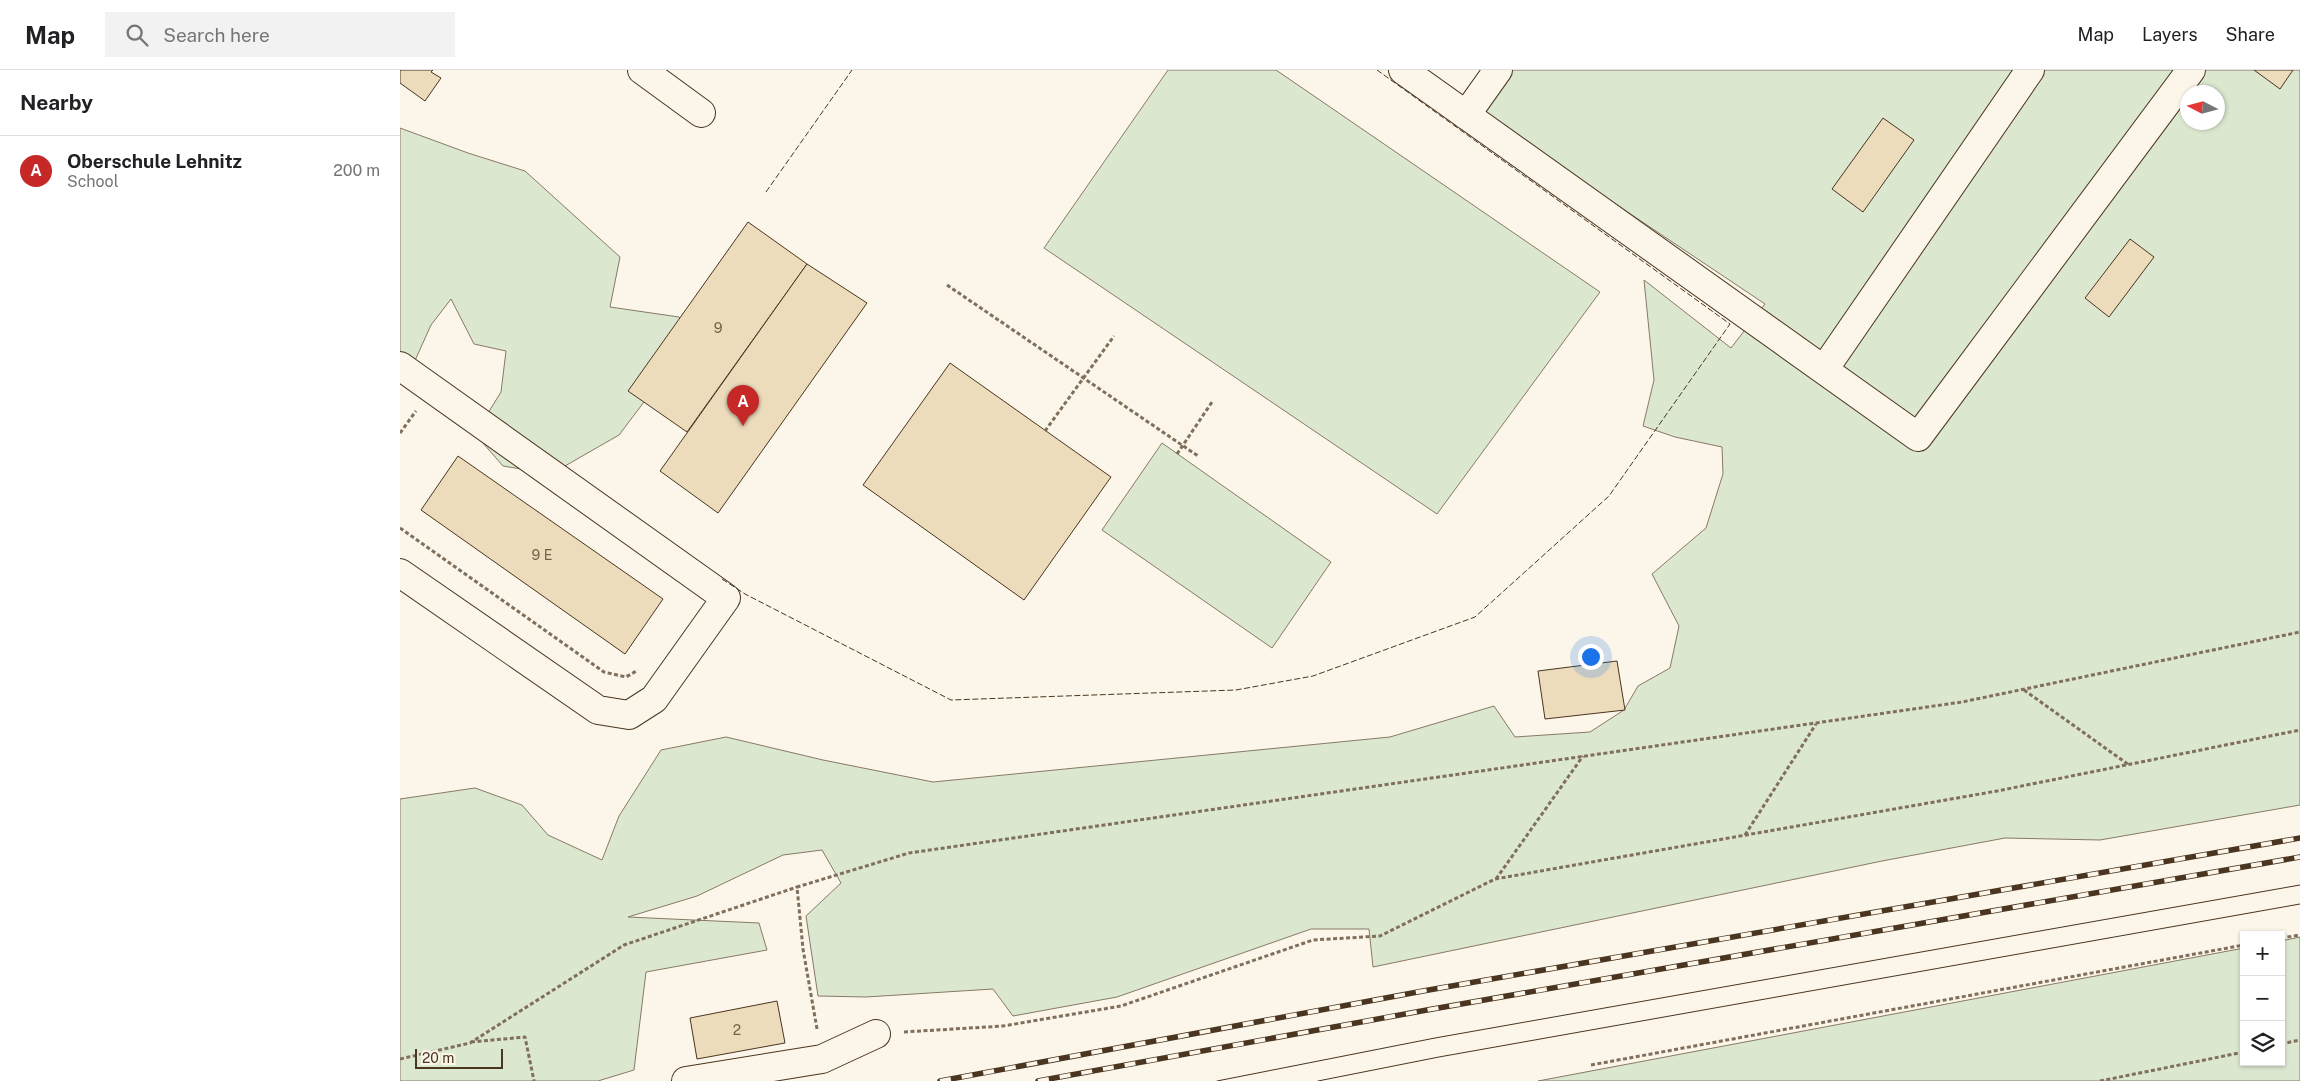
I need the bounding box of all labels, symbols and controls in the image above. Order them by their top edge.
search box [105,12,455,57]
text: Map [25,21,75,49]
icon: search [123,21,151,49]
text: Search here [163,24,270,46]
text: Map [2078,24,2114,45]
text: Layers [2142,24,2198,45]
text: Share [2226,24,2275,45]
north arrow [2180,85,2225,130]
text: Nearby [20,90,93,115]
text: Oberschule Lehnitz [67,150,242,172]
text: A [30,161,42,180]
text: 200 m [333,161,380,180]
text: School [67,172,118,191]
house number: 9 [714,320,723,336]
pin: A [727,385,759,426]
house number: 9 E [532,547,552,563]
your location [1578,644,1604,670]
map controls [2240,931,2285,1066]
button: + [2240,931,2285,976]
button: − [2240,976,2285,1021]
button: layers [2240,1021,2285,1066]
house number: 2 [733,1022,741,1038]
scale bar [415,1046,502,1069]
text: 20 m [422,1050,454,1066]

